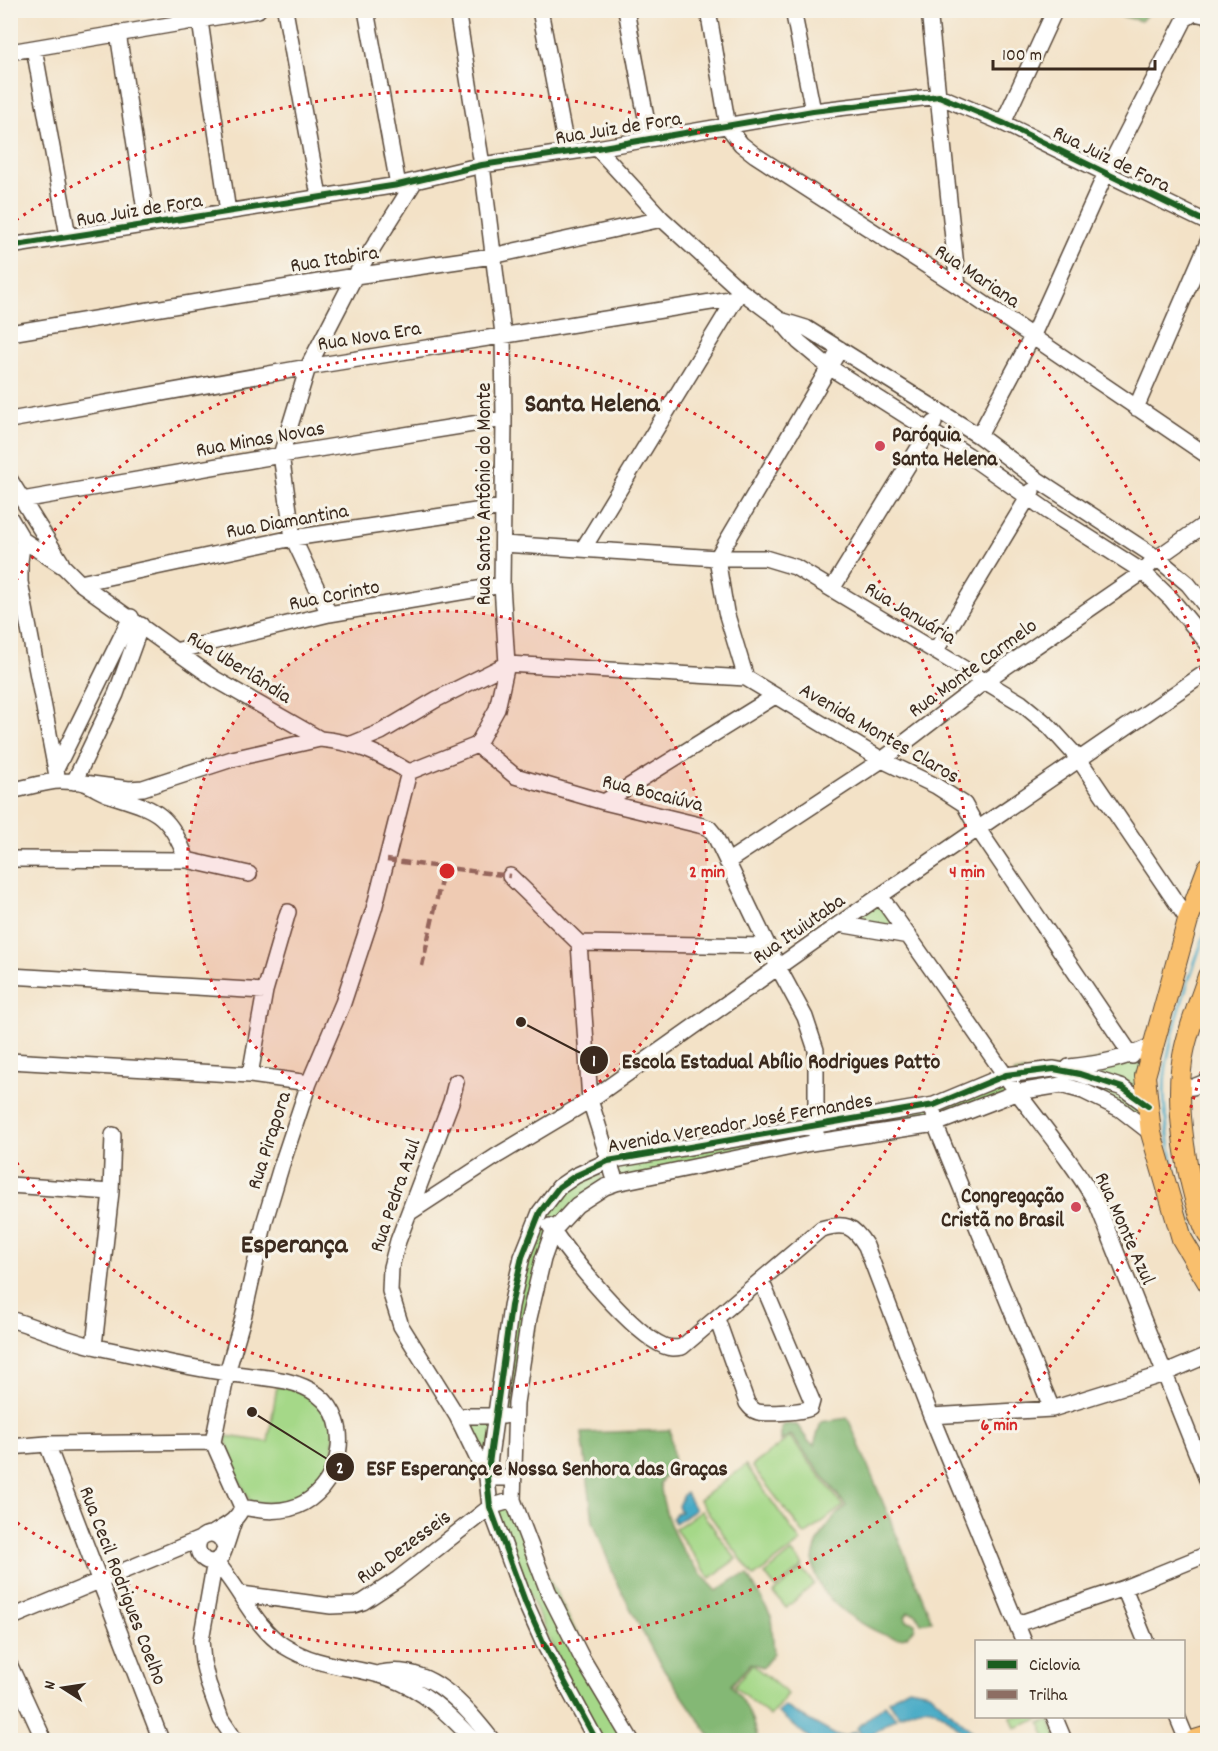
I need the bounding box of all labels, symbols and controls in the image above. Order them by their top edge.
scale bar [993,33,1155,71]
text: 100 m [1002,44,1042,69]
street label: Rua Juiz de Fora [553,105,685,155]
street label: Rua Juiz de Fora [1047,119,1176,203]
street label: Rua Juiz de Fora [74,187,206,237]
street label: Rua Mariana [928,238,1026,318]
street label: Rua Itabira [288,239,382,283]
street label: Rua Nova Era [316,315,424,361]
street label: Rua Santo Antônio do Monte [471,383,501,605]
district label: Santa Helena [525,386,661,425]
street label: Rua Minas Novas [194,415,327,467]
place label: Paróquia Santa Helena [892,422,998,476]
marker: Paróquia Santa Helena [873,439,887,453]
street label: Rua Diamantina [224,497,352,548]
street label: Rua Corinto [287,573,383,620]
street label: Rua Januária [858,575,962,654]
street label: Rua Monte Carmelo [903,612,1045,727]
street label: Rua Uberlândia [180,624,298,713]
street label: Avenida Montes Claros [793,676,964,793]
street label: Rua Bocaiúva [599,768,707,822]
centre of rings [437,861,457,881]
text: 2 min [689,861,725,886]
text: 4 min [949,861,985,886]
street label: Rua Ituiutaba [747,887,853,973]
callout: Escola Estadual Abílio Rodrigues Patto [579,1040,952,1080]
text: Escola Estadual Abílio Rodrigues Patto [622,1048,941,1079]
text: 1 [592,1050,596,1075]
street label: Rua Pirapora [241,1087,301,1194]
street label: Avenida Vereador José Fernandes [606,1087,875,1163]
street label: Rua Pedra Azul [363,1135,430,1257]
street label: Rua Monte Azul [1085,1168,1161,1290]
place label: Congregação Cristã no Brasil [941,1183,1065,1237]
marker: Congregação Cristã no Brasil [1069,1200,1083,1214]
district label: Esperança [241,1227,349,1266]
text: 6 min [981,1414,1017,1439]
callout: ESF Esperança e Nossa Senhora das Graças [325,1447,740,1487]
text: ESF Esperança e Nossa Senhora das Graças [366,1455,728,1486]
text: 2 [336,1457,344,1482]
street label: Rua Cecil Rodrigues Coelho [69,1482,173,1690]
street label: Rua Dezesseis [351,1504,458,1593]
legend [975,1640,1185,1718]
text: Ciclovia [1029,1654,1081,1679]
north arrow [33,1658,93,1718]
text: N [39,1679,63,1692]
text: Trilha [1029,1684,1068,1709]

